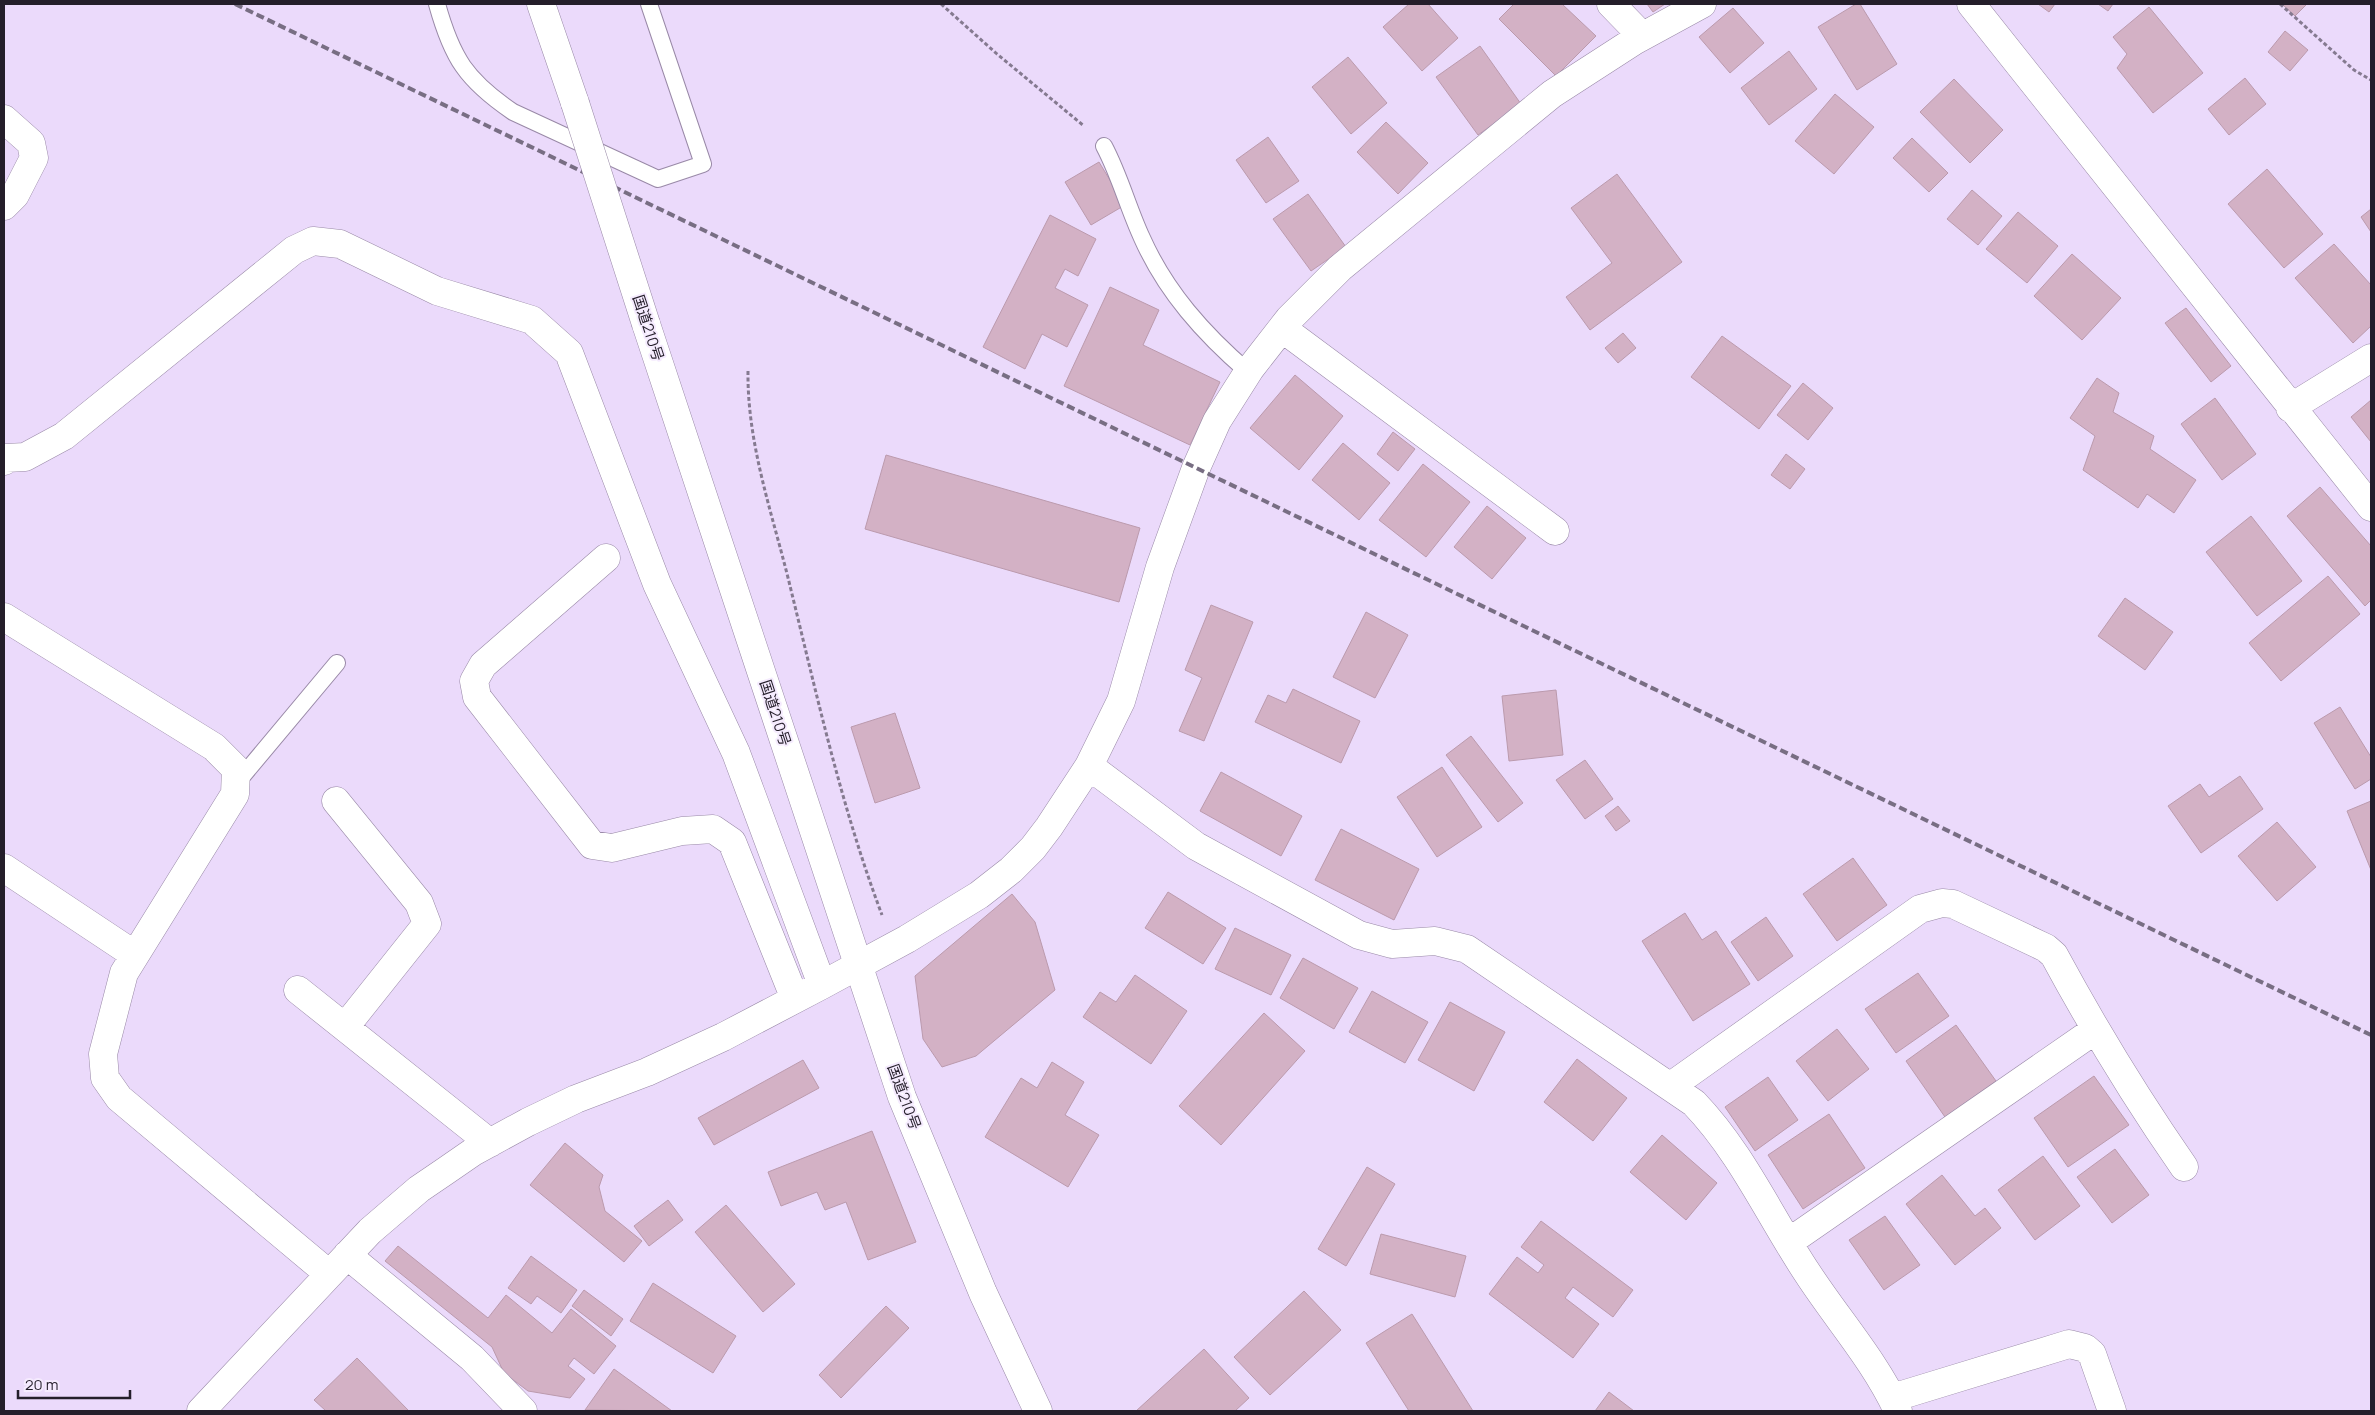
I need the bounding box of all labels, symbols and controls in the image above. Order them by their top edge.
street label: 国道210号 [628,292,669,364]
street label: 国道210号 [755,677,796,749]
street label: 国道210号 [883,1061,926,1133]
scale bar [18,1368,130,1400]
text: 20 m [25,1374,58,1395]

